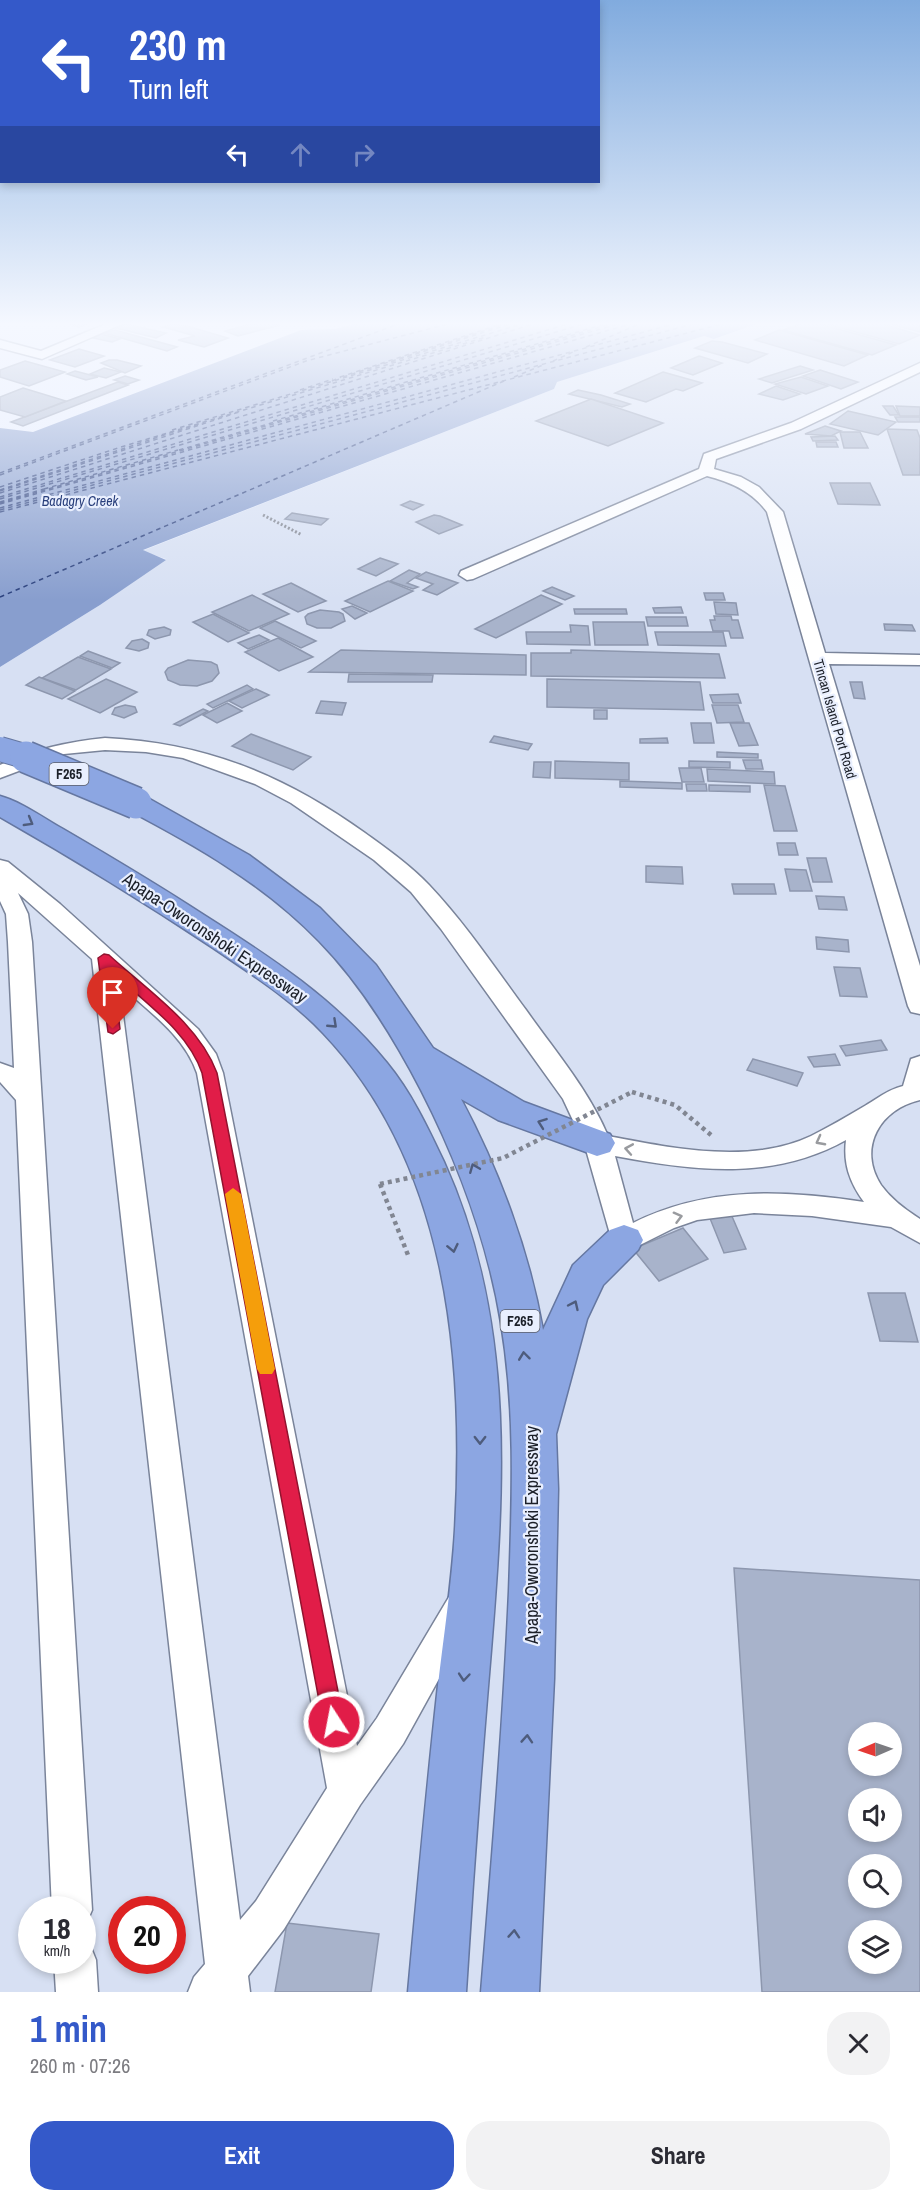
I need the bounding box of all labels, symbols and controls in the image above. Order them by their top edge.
text: 230 m [129,17,227,73]
icon: left [30,24,108,102]
text: Turn left [129,71,208,107]
icon: left [221,138,254,171]
icon: ahead [284,138,317,171]
icon: right [347,138,380,171]
water label: Badagry Creek [42,492,120,510]
street label: Tincan Island Port Road [809,657,861,781]
road number: F265 [50,763,88,785]
one-way arrow [23,815,34,826]
street label: Apapa-Oworonshoki Expressway [117,866,313,1009]
pin [87,967,138,1029]
icon: arrive [96,976,129,1009]
one-way arrow [326,1017,337,1028]
one-way arrow [537,1117,548,1130]
one-way arrow [815,1134,826,1145]
one-way arrow [624,1143,634,1156]
one-way arrow [469,1164,481,1175]
one-way arrow [673,1211,683,1224]
one-way arrow [446,1242,459,1252]
one-way arrow [566,1300,578,1311]
road number: F265 [500,1310,540,1332]
one-way arrow [519,1351,531,1360]
street label: Apapa-Oworonshoki Expressway [519,1425,544,1645]
one-way arrow [474,1436,486,1445]
one-way arrow [458,1672,471,1681]
position arrow [302,1690,366,1754]
north arrow [848,1722,902,1776]
map controls [848,1722,902,1974]
one-way arrow [520,1735,533,1744]
button: sound [848,1788,902,1842]
button: search [848,1854,902,1908]
speed limit sign: 20 [108,1896,186,1974]
text: 18 [43,1908,71,1948]
button: layers [848,1920,902,1974]
one-way arrow [507,1929,520,1938]
text: km/h [44,1940,70,1961]
text: 1 min [30,2005,107,2053]
button: close [827,2012,890,2075]
text: 260 m · 07:26 [30,2052,130,2079]
button: Exit [30,2121,454,2190]
button: Share [466,2121,890,2190]

